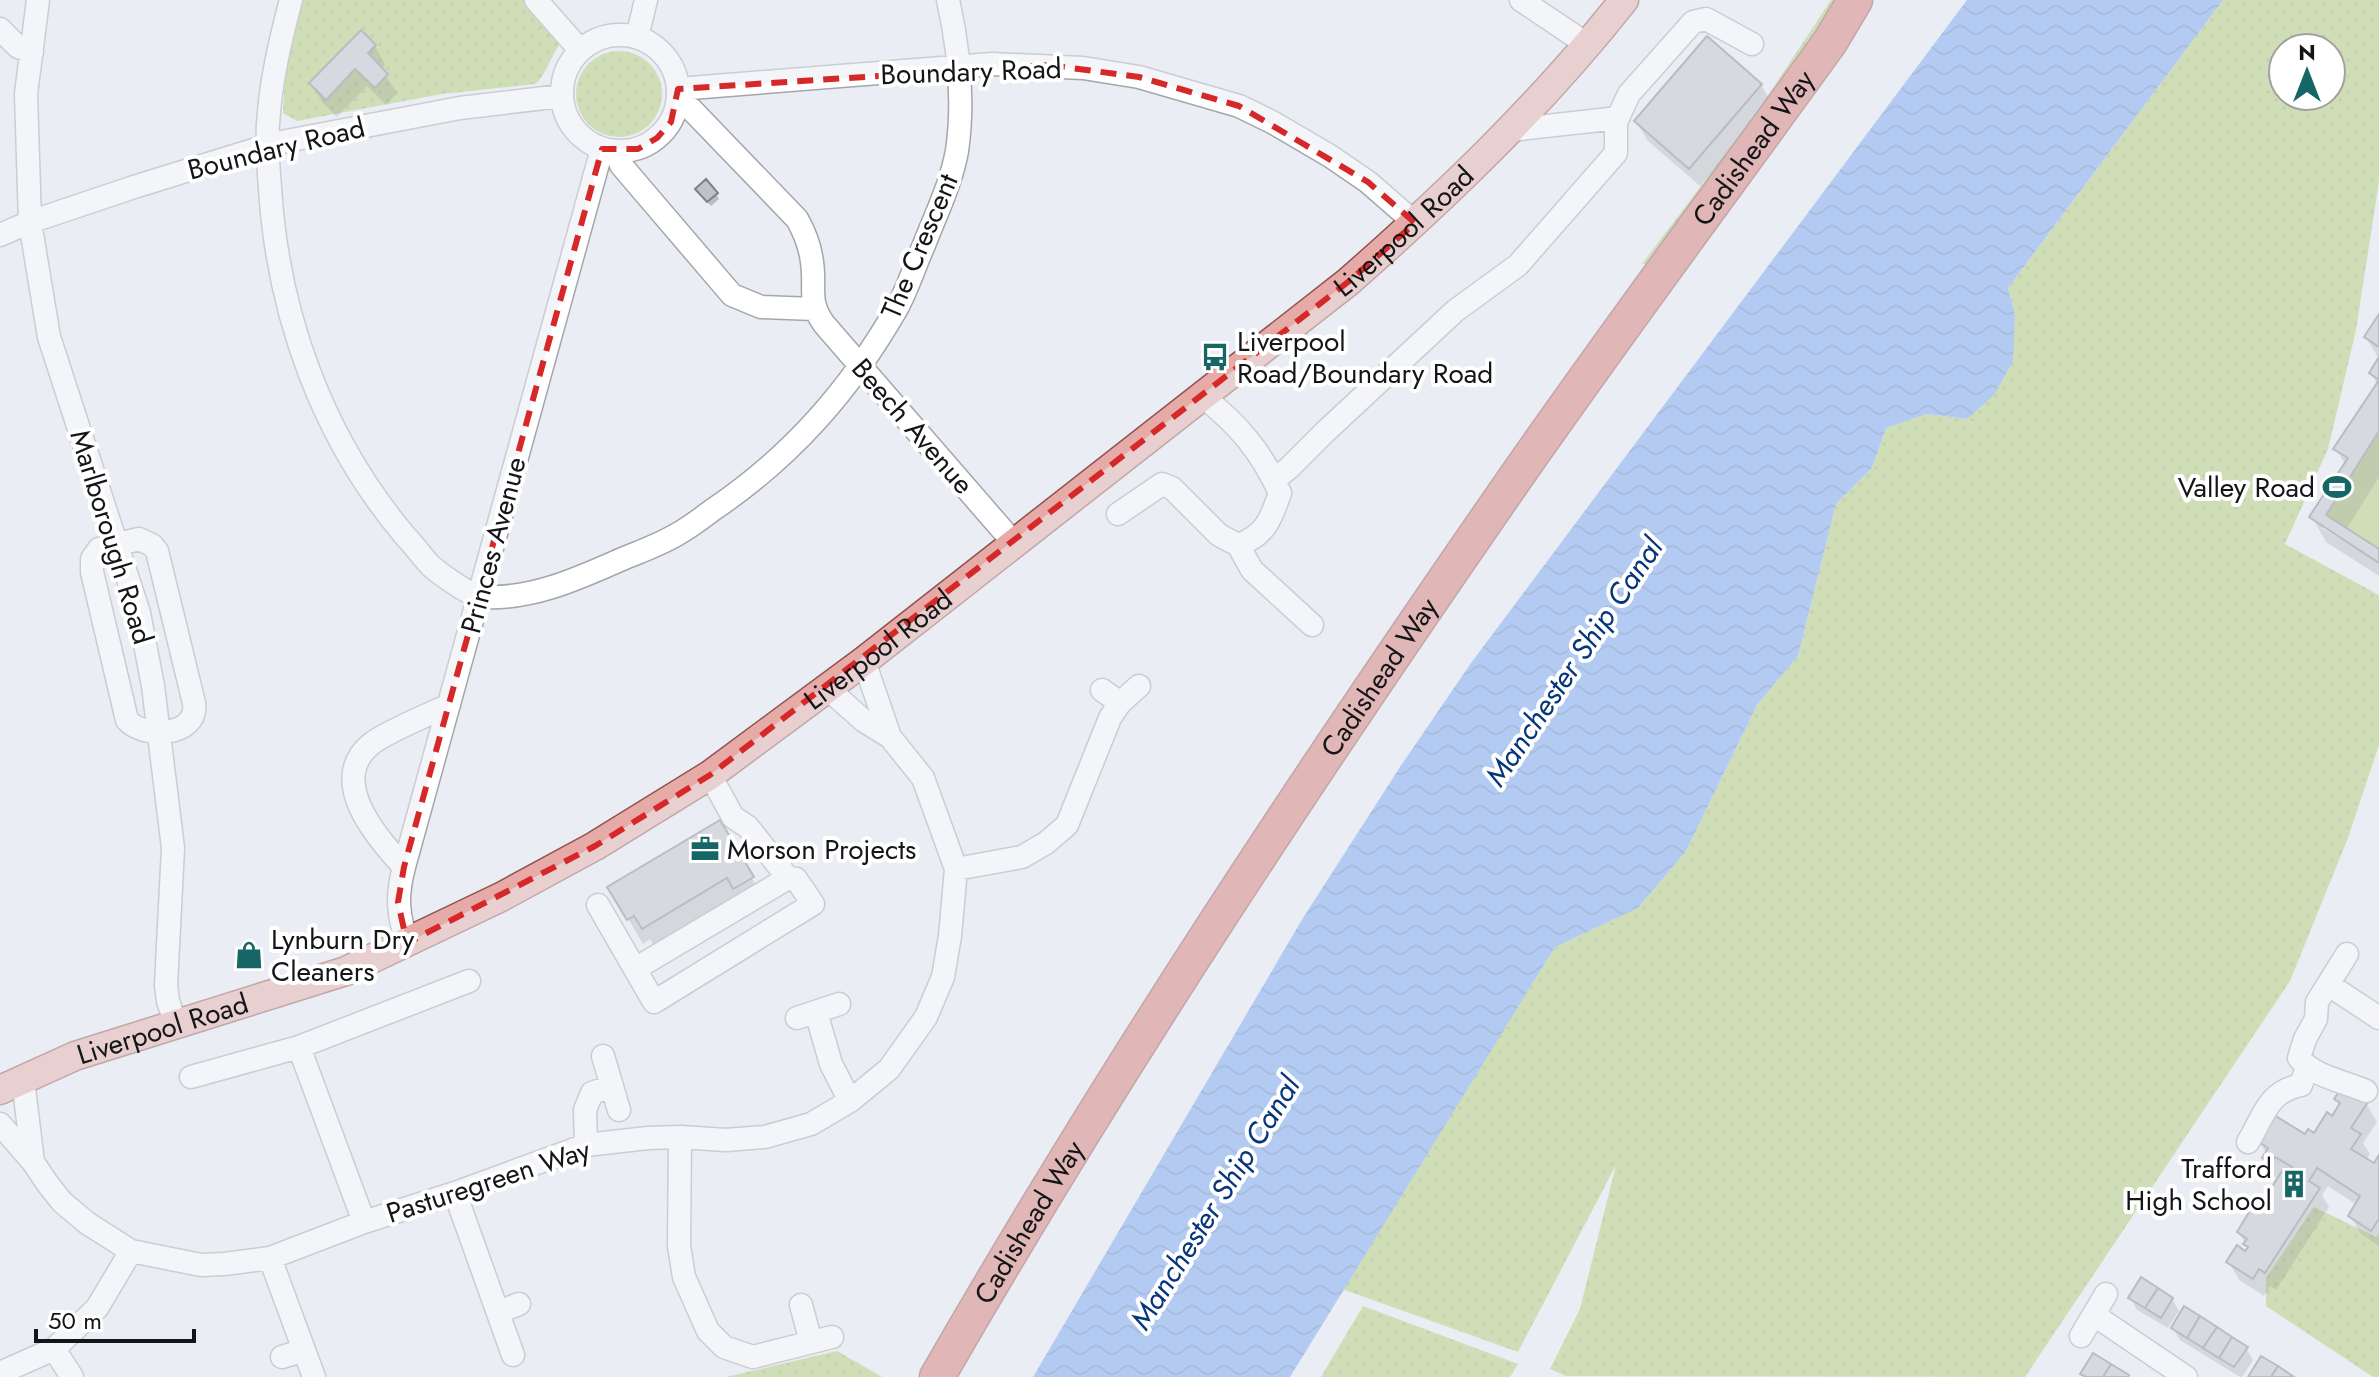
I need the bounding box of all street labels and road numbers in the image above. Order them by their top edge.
street label: Boundary Road [880,48,1062,95]
street label: Cadishead Way [1682,61,1825,235]
street label: Boundary Road [183,107,369,190]
street label: Liverpool Road [1325,156,1483,307]
street label: The Crescent [871,167,968,325]
street label: Beech Avenue [842,349,983,503]
street label: Marlborough Road [59,425,164,649]
street label: Princes Avenue [450,452,537,638]
street label: Liverpool Road [795,579,961,720]
street label: Cadishead Way [1311,589,1448,765]
street label: Liverpool Road [72,983,254,1075]
street label: Pasturegreen Way [381,1129,596,1234]
street label: Cadishead Way [964,1132,1095,1312]

